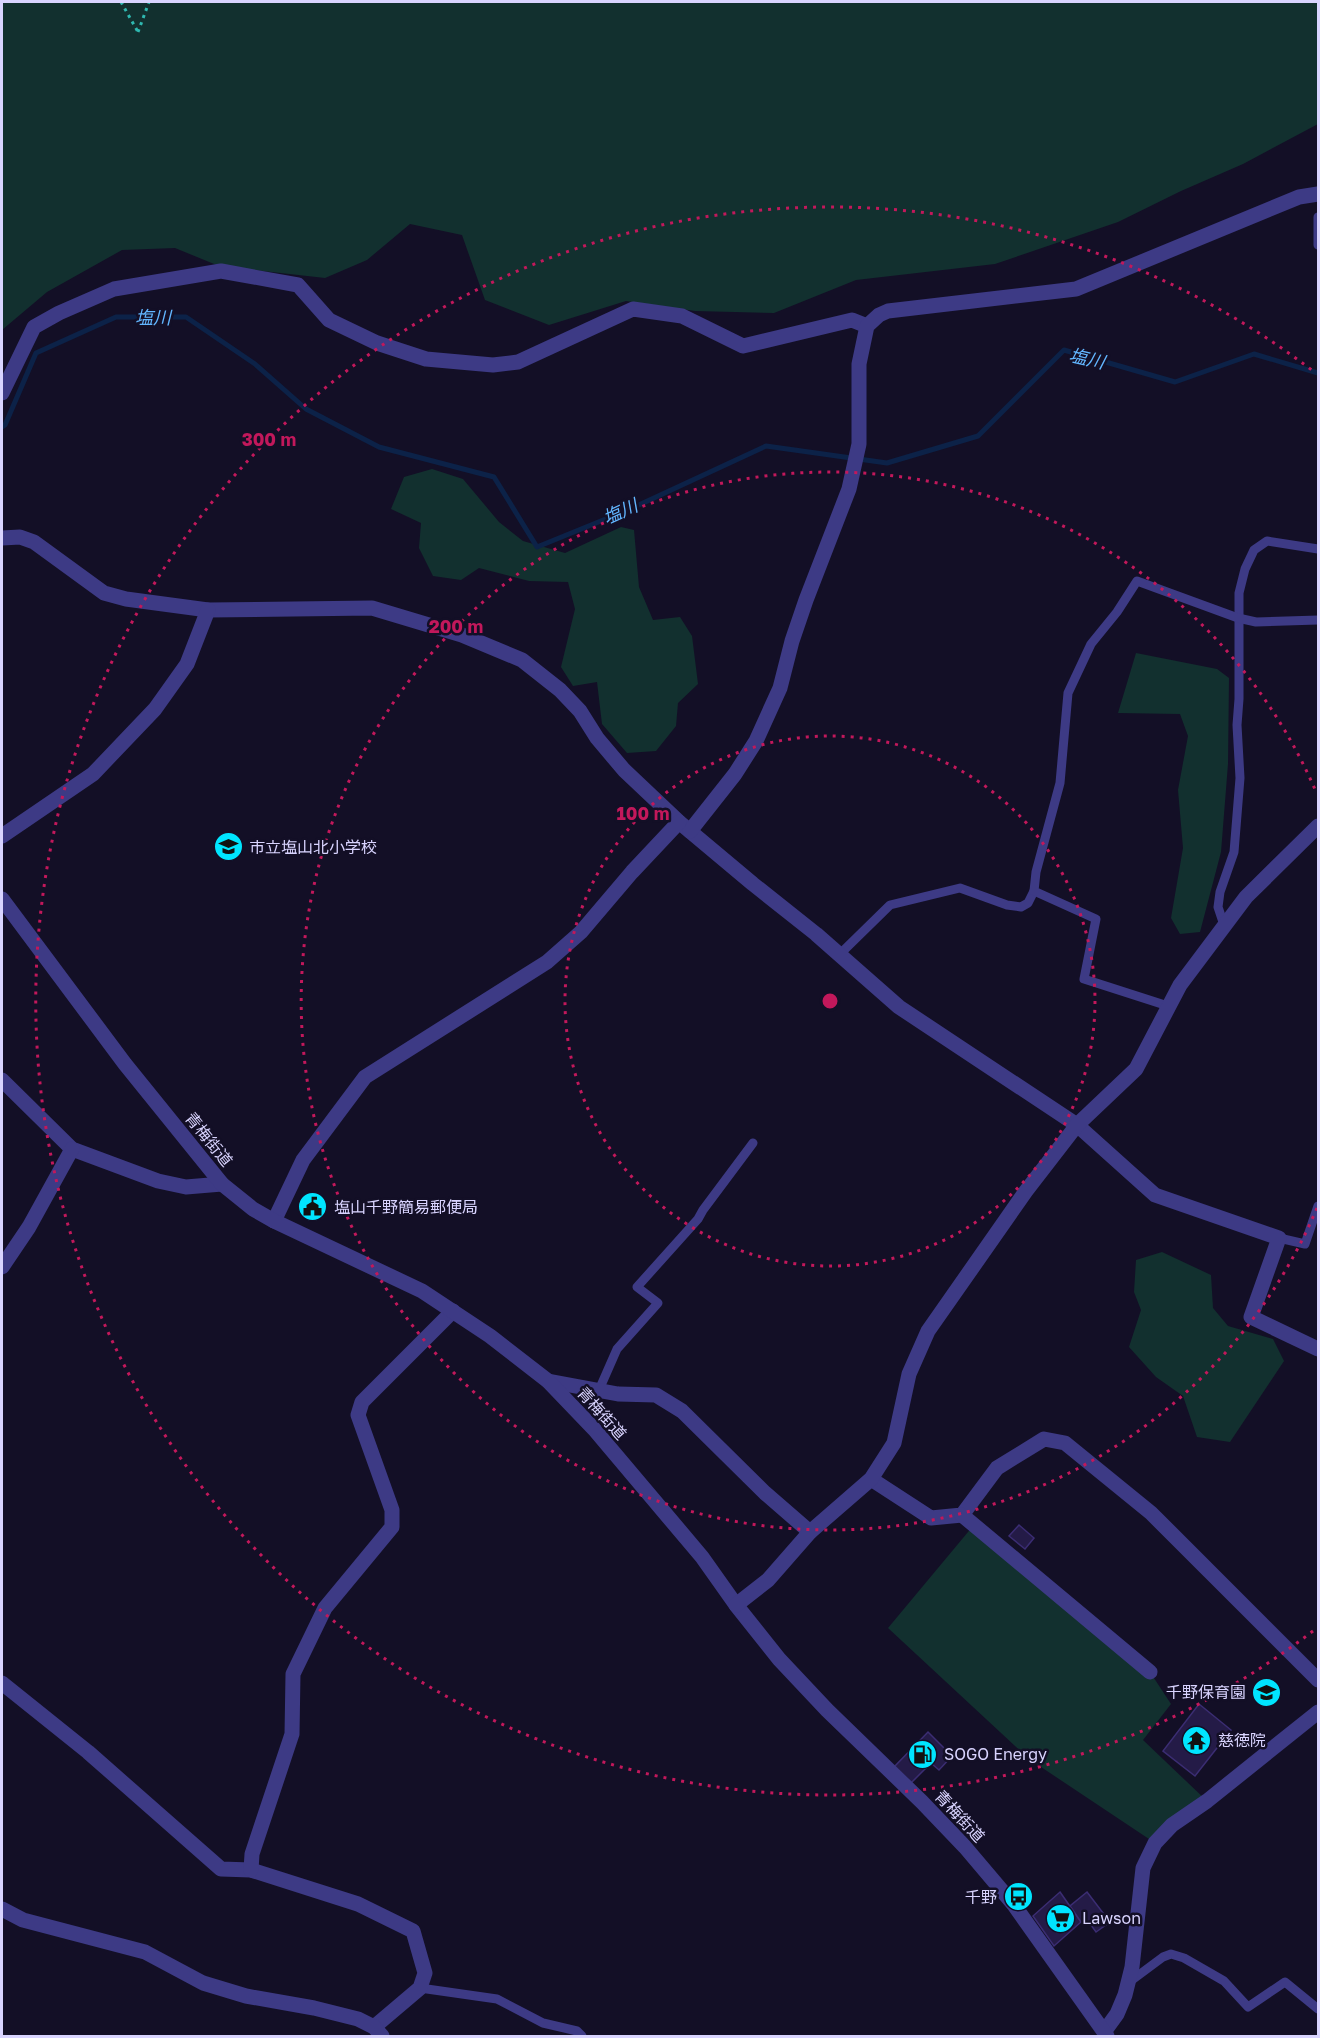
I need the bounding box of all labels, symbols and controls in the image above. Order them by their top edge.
water label: 塩川 [135,306,173,328]
water label: 塩川 [1067,343,1109,373]
text: 300 m [242,428,296,450]
water label: 塩川 [599,493,643,528]
text: 200 m [429,615,483,637]
text: 100 m [617,802,669,824]
school or university icon: 市立塩山北小学校 [212,831,244,863]
place label: 市立塩山北小学校 [249,837,377,857]
centre of rings [820,991,840,1011]
street label: 青梅街道 [181,1108,237,1170]
public building icon: 塩山千野簡易郵便局 [297,1191,329,1223]
place label: 塩山千野簡易郵便局 [334,1197,478,1217]
street label: 青梅街道 [573,1383,631,1443]
school or university icon: 千野保育園 [1251,1676,1283,1708]
place label: 千野保育園 [1166,1682,1246,1702]
temple icon: 慈徳院 [1181,1724,1213,1756]
place label: 慈徳院 [1218,1730,1266,1750]
fuel station icon: SOGO Energy [907,1738,939,1770]
place label: SOGO Energy [944,1744,1047,1764]
street label: 青梅街道 [931,1786,989,1846]
bus stop icon: 千野 [1002,1881,1034,1913]
place label: 千野 [965,1887,997,1907]
supermarket icon: Lawson [1045,1902,1077,1934]
place label: Lawson [1082,1908,1141,1928]

